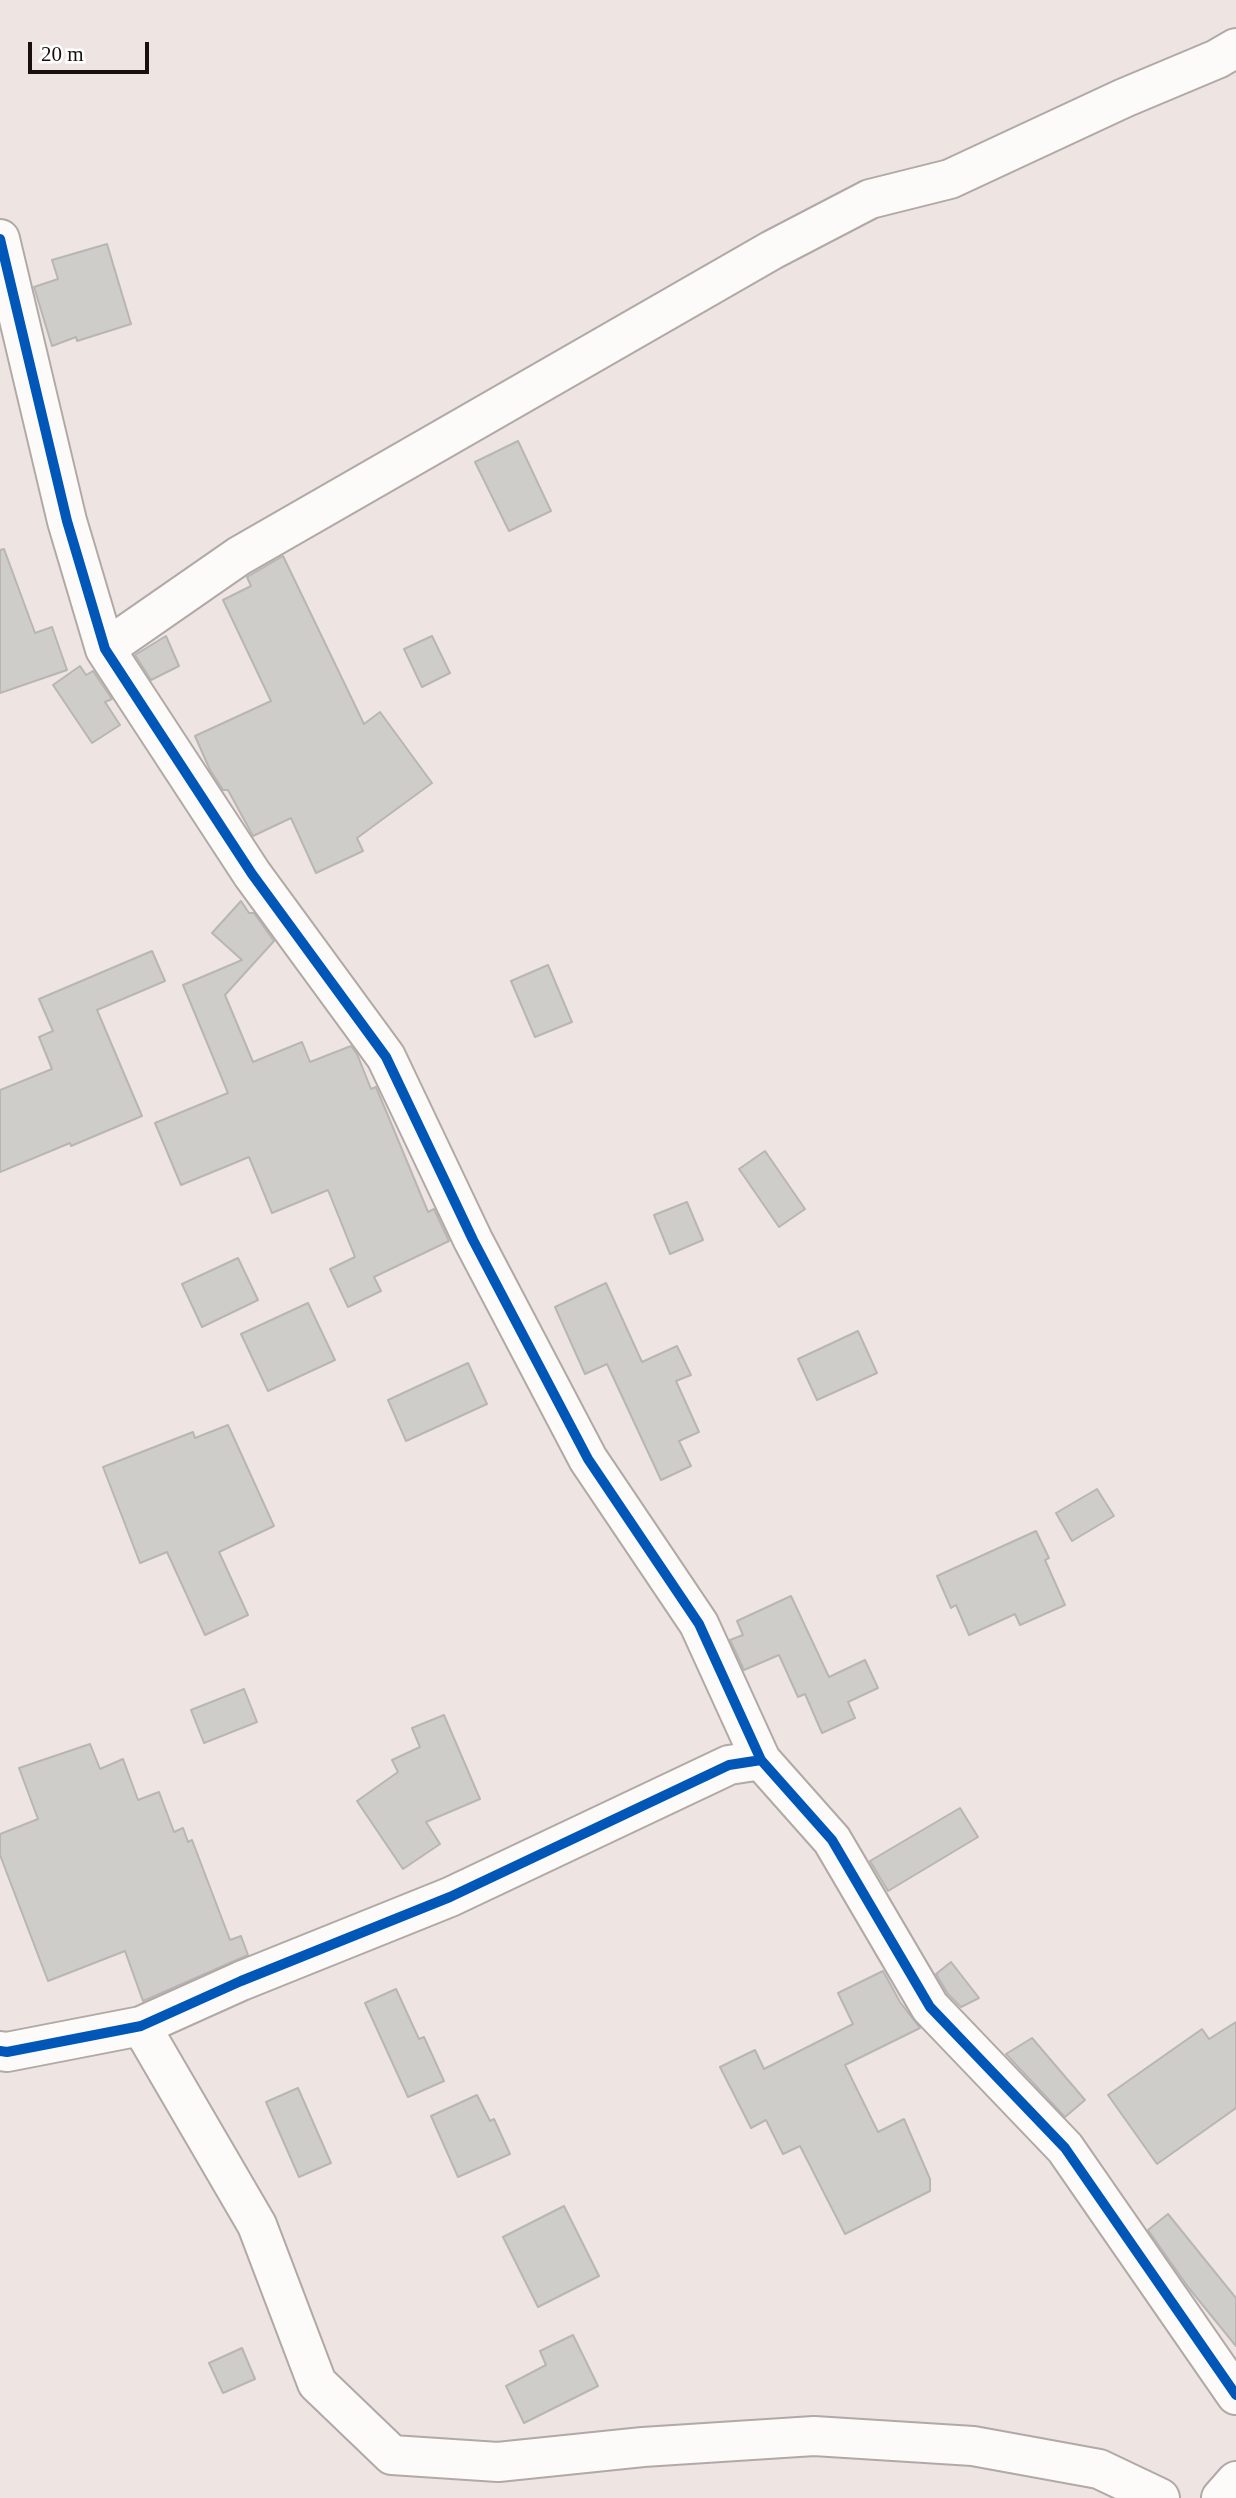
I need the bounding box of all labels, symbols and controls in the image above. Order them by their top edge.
scale bar [32,28,152,72]
text: 20 m [41,42,84,66]

